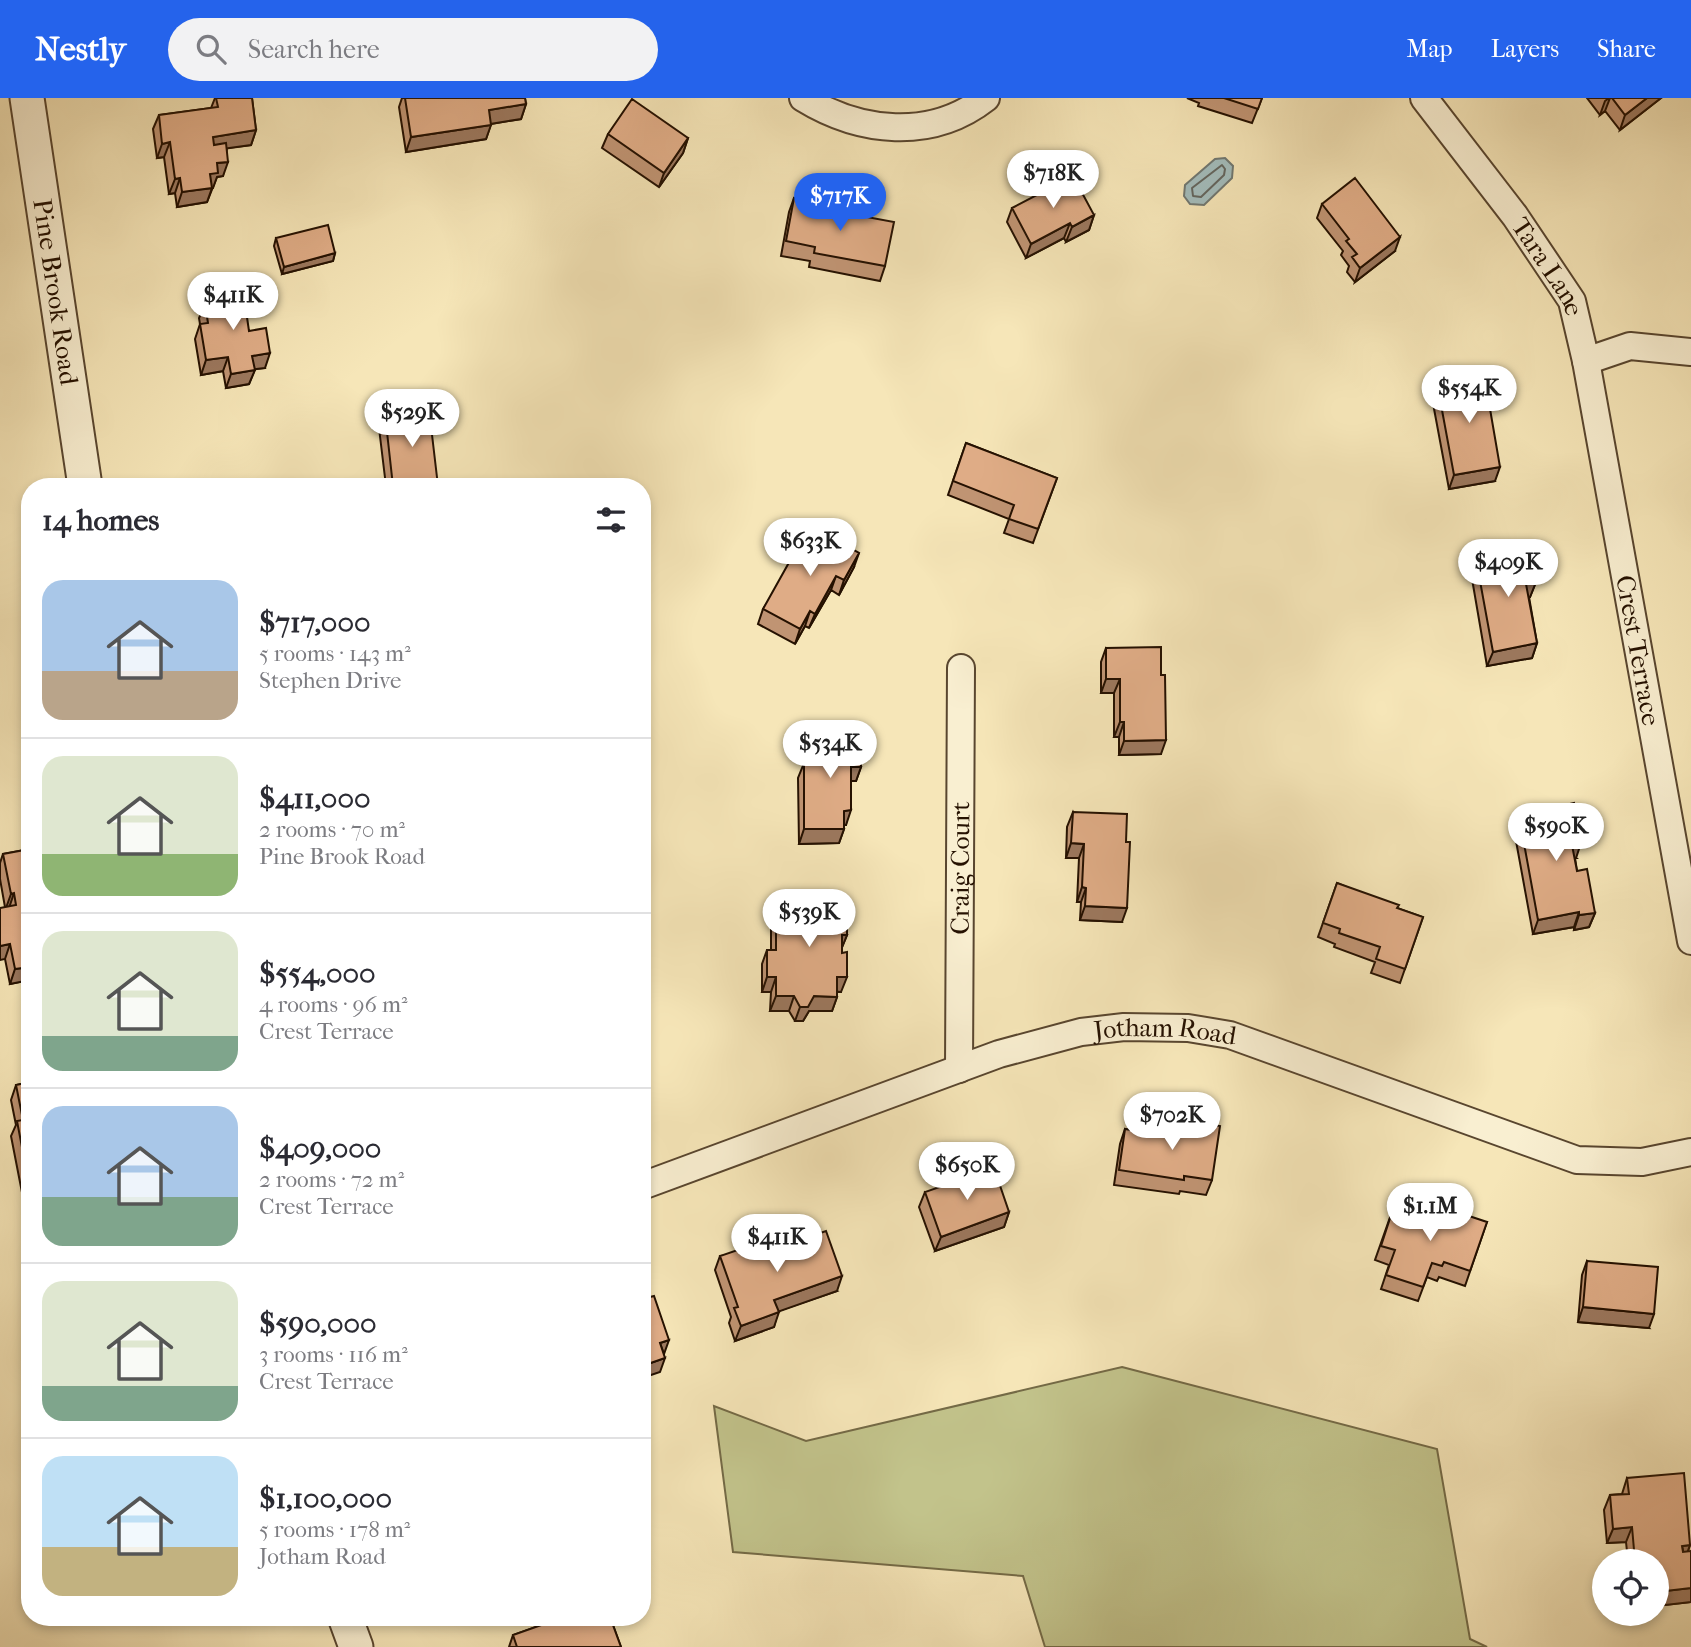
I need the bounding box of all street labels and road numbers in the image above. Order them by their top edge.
street label: Pine Brook Road [27,197,85,388]
street label: Tara Lane [1505,212,1590,319]
street label: Crest Terrace [1610,573,1667,728]
street label: Craig Court [944,801,976,935]
street label: Jotham Road [1090,1011,1240,1051]

